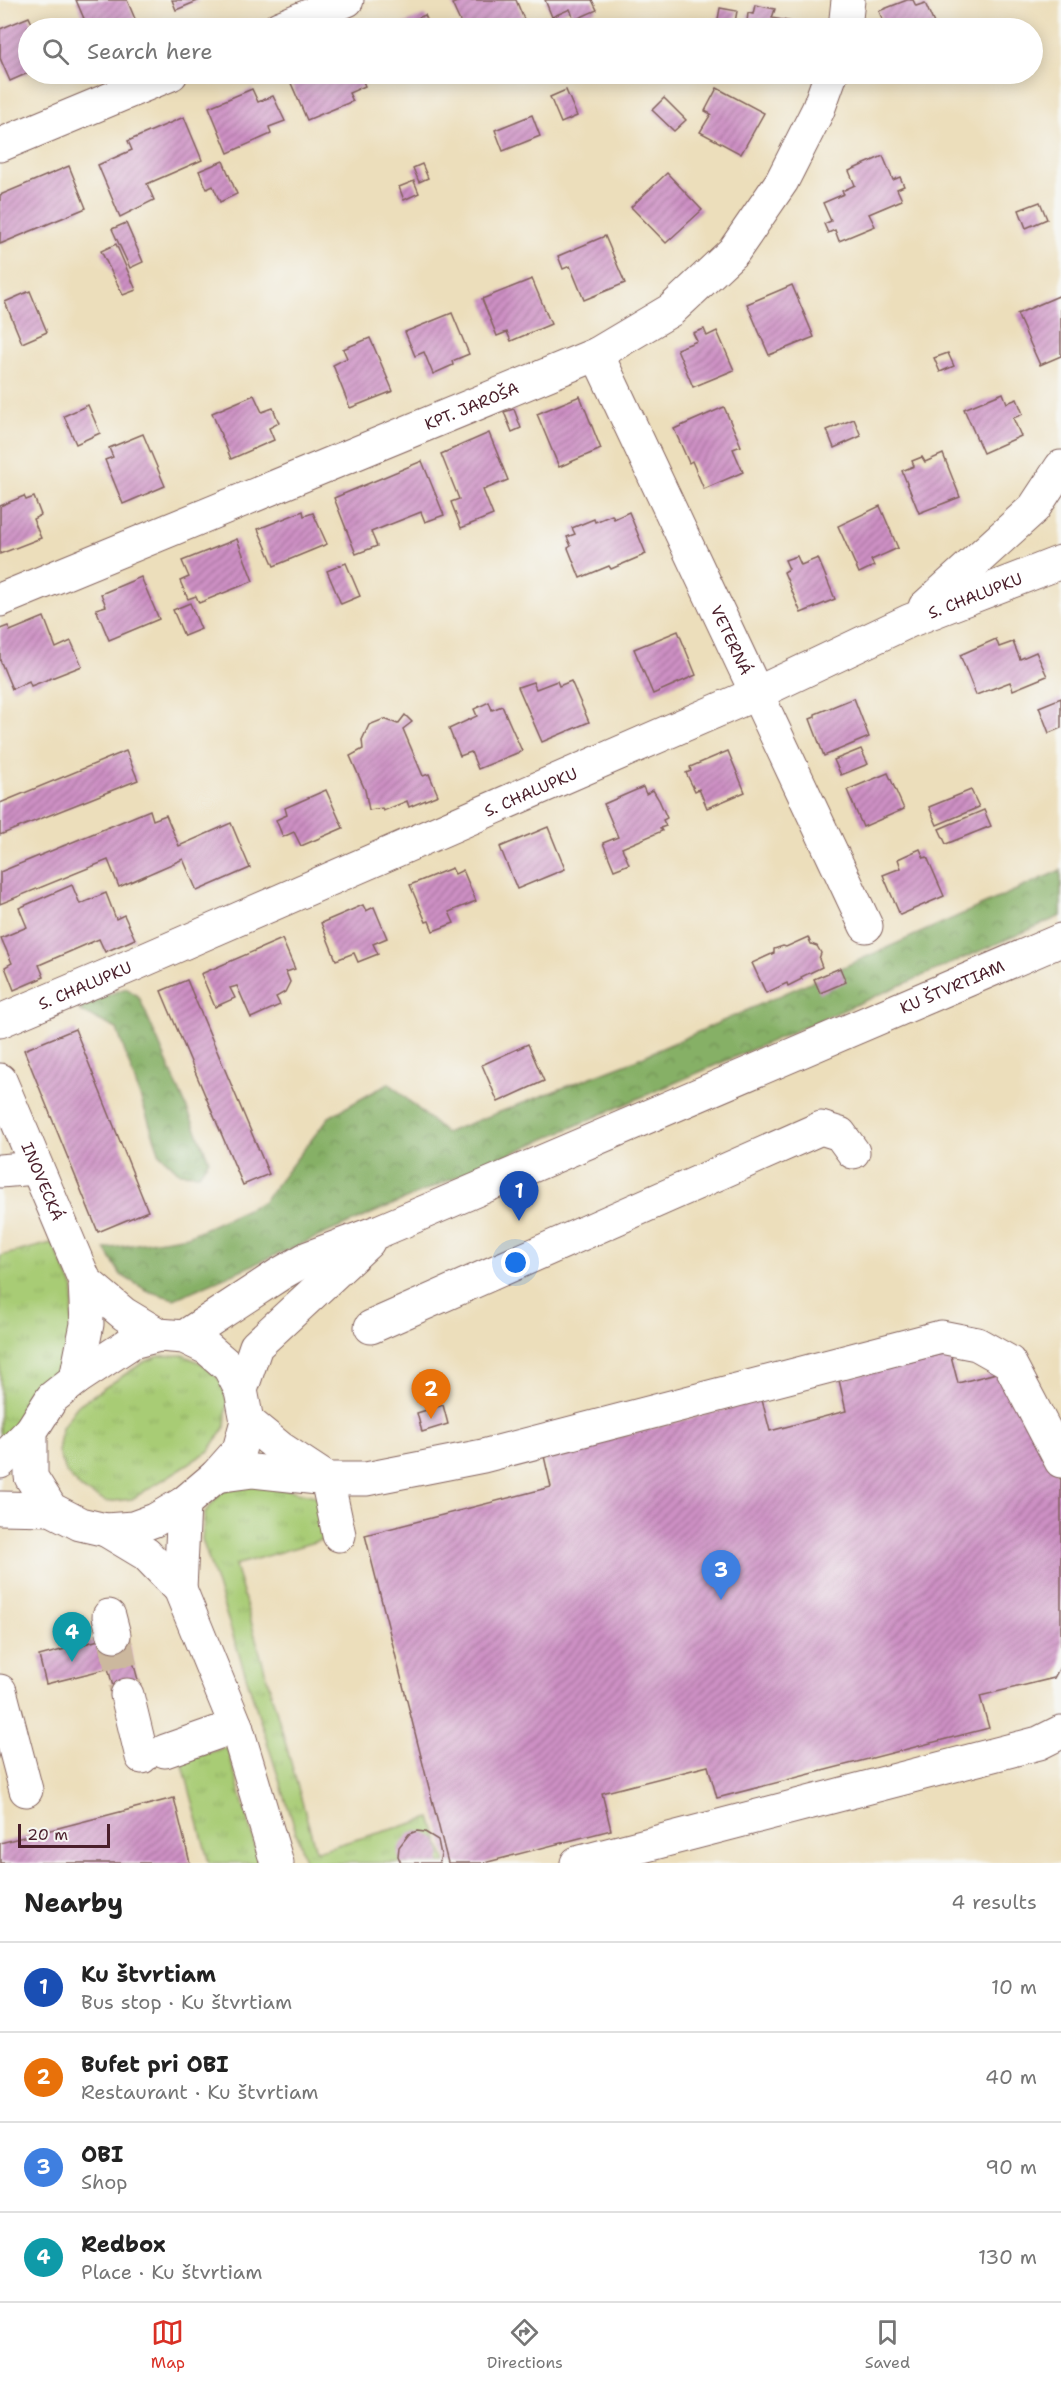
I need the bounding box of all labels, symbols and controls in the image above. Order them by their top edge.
search box [18,18,1043,84]
icon: search [39,35,72,68]
text: Search here [87,37,213,66]
street label: KPT. JAROŠA [421,377,522,435]
street label: S. CHALUPKU [925,568,1025,624]
street label: VETERNÁ [706,602,756,679]
street label: S. CHALUPKU [481,763,581,822]
street label: KU ŠTVRTIAM [897,955,1008,1019]
street label: S. CHALUPKU [35,957,135,1015]
street label: INOVECKÁ [16,1139,68,1224]
pin: 1 [500,1172,538,1221]
your location [501,1248,530,1277]
pin: 2 [412,1370,450,1419]
pin: 3 [702,1550,740,1600]
pin: 4 [52,1612,92,1662]
scale bar [18,1821,110,1848]
text: 20 m [27,1824,68,1845]
text: Nearby [24,1885,123,1920]
text: 4 results [951,1889,1037,1915]
text: Ku štvrtiam [81,1960,216,1989]
text: 1 [39,1974,48,2000]
text: 10 m [991,1974,1037,2000]
text: Bus stop · Ku štvrtiam [81,1989,292,2015]
text: Bufet pri OBI [81,2050,229,2079]
text: 2 [37,2064,51,2090]
text: 40 m [985,2064,1037,2090]
text: Restaurant · Ku štvrtiam [81,2079,319,2105]
text: OBI [81,2140,123,2169]
text: 3 [37,2154,51,2180]
text: 90 m [985,2154,1037,2180]
text: Shop [81,2169,128,2195]
text: Redbox [81,2230,166,2259]
text: 4 [37,2244,51,2270]
text: 130 m [978,2244,1037,2270]
text: Place · Ku štvrtiam [81,2259,263,2285]
tab: Map [151,2316,185,2373]
tab: Directions [487,2316,563,2373]
tab: Saved [865,2316,910,2373]

